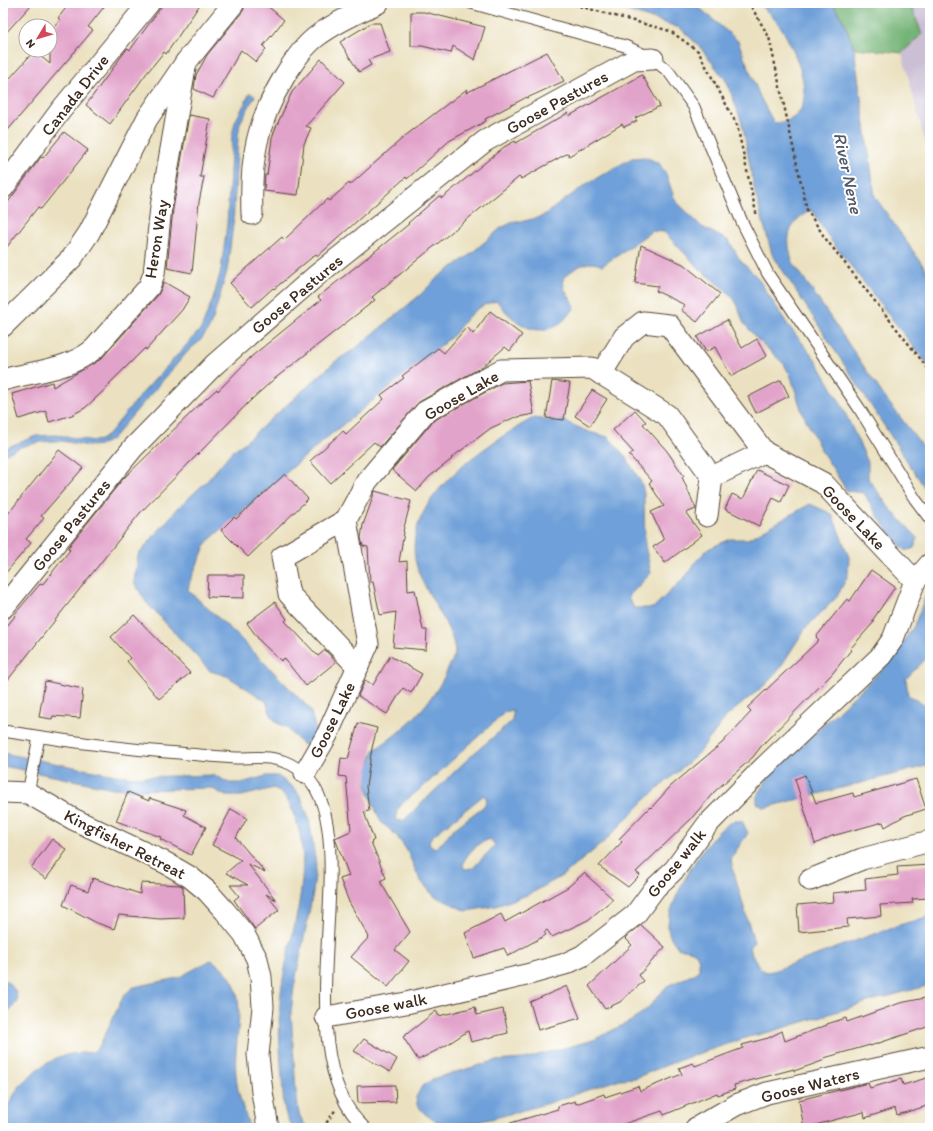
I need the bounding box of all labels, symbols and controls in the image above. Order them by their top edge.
north arrow [18,18,58,58]
text: N [23,37,38,51]
street label: Canada Drive [37,50,113,140]
street label: Goose Pastures [503,66,611,138]
water label: River Nene [829,130,868,217]
street label: Heron Way [140,198,172,280]
street label: Goose Pastures [247,250,347,338]
street label: Goose Lake [420,366,502,424]
street label: Goose Pastures [28,475,114,575]
street label: Goose Lake [818,480,890,554]
street label: Goose Lake [305,678,359,762]
street label: Kingfisher Retreat [61,805,190,884]
street label: Goose walk [642,824,710,901]
street label: Goose walk [344,988,429,1024]
street label: Goose Waters [759,1063,861,1107]

